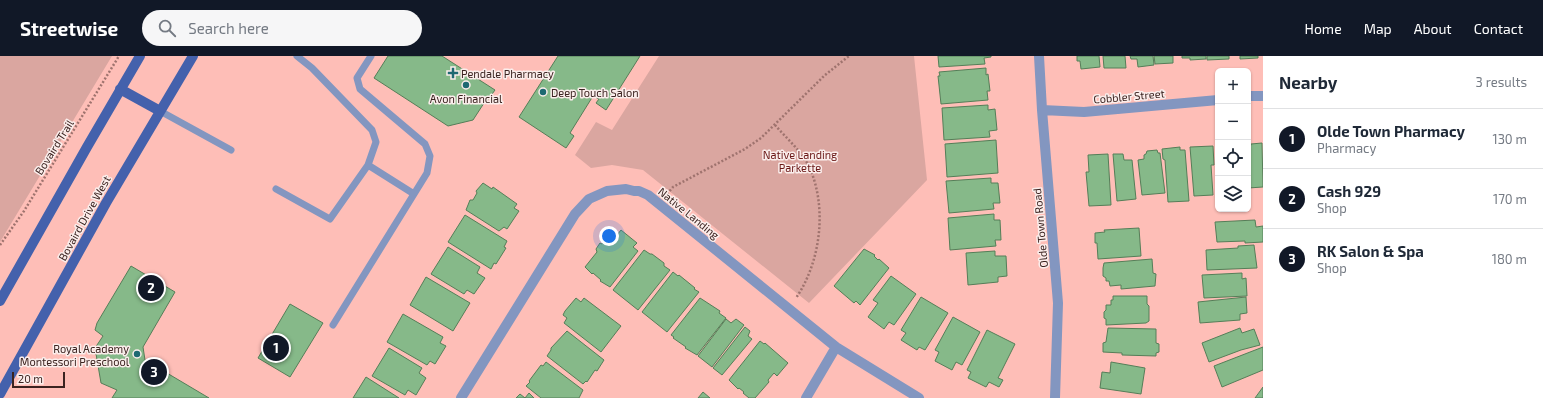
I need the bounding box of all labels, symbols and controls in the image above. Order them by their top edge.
search box [142,10,422,46]
text: Streetwise [20,17,118,40]
icon: search [156,17,178,39]
text: Search here [188,19,269,37]
text: Home [1305,20,1342,37]
text: Map [1364,20,1392,37]
text: About [1414,20,1452,37]
text: Contact [1474,20,1523,37]
place label: Pendale Pharmacy [461,67,554,80]
marker: Pendale Pharmacy [448,68,458,78]
map controls [1215,68,1251,212]
button: + [1215,68,1251,104]
text: Nearby [1279,72,1337,92]
text: 3 results [1476,74,1527,90]
marker: Avon Financial [461,80,471,90]
place label: Deep Touch Salon [551,86,639,99]
street label: Cobbler Street [1093,86,1165,106]
marker: Deep Touch Salon [538,87,548,97]
place label: Avon Financial [430,92,503,105]
button: − [1215,104,1251,140]
street label: Bovaird Trail [32,117,76,177]
text: Olde Town Pharmacy [1317,122,1465,140]
text: 1 [1289,131,1295,147]
text: 130 m [1492,131,1527,147]
button: locate [1215,140,1251,176]
text: Pharmacy [1317,140,1376,156]
park label: Native Landing Parkette [763,148,837,174]
street label: Bovaird Drive West [55,173,113,263]
button: layers [1215,176,1251,212]
text: Cash 929 [1317,182,1381,200]
street label: Native Landing [656,185,722,241]
street label: Olde Town Road [1030,188,1050,268]
text: 2 [1288,191,1296,207]
text: 170 m [1493,191,1527,207]
text: Shop [1317,200,1347,216]
your location [599,226,619,246]
text: RK Salon & Spa [1317,242,1424,260]
text: 3 [1288,251,1296,267]
text: 180 m [1492,251,1527,267]
text: Shop [1317,260,1347,276]
pin: 2 [138,273,164,303]
pin: 1 [263,333,289,363]
place label: Royal Academy Montessori Preschool [20,342,130,368]
marker: Royal Academy Montessori Preschool [132,349,142,359]
pin: 3 [141,357,167,387]
scale bar [12,370,65,389]
text: 20 m [18,372,43,385]

